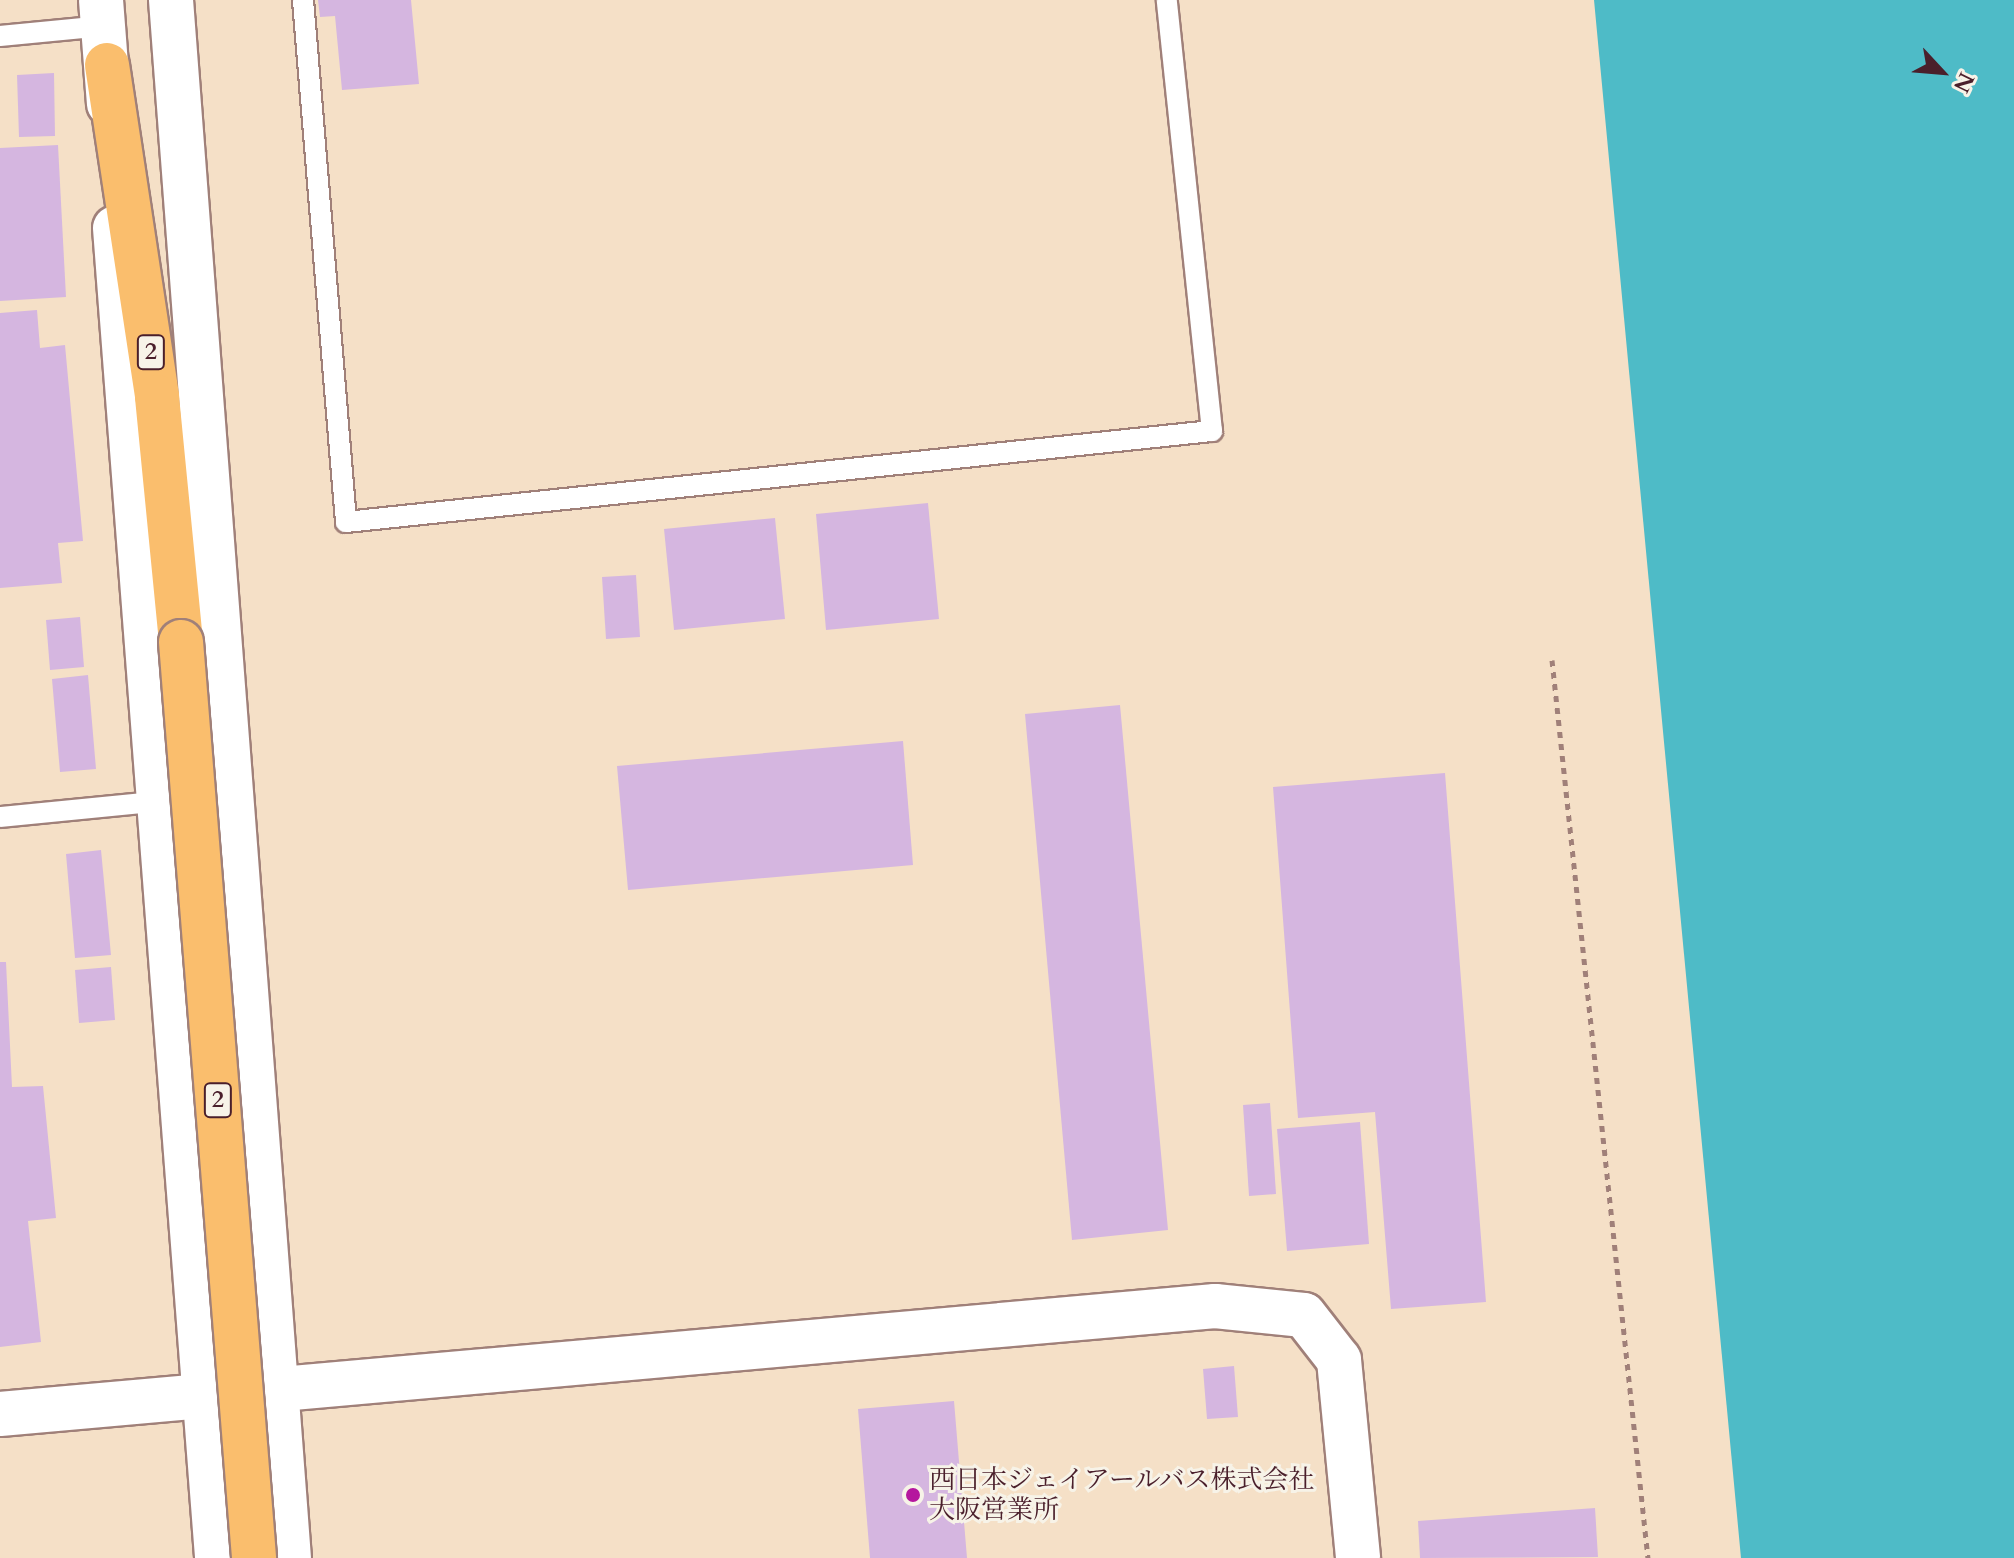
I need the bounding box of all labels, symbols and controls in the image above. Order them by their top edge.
north arrow [1902,32,1982,112]
text: N [1946,67,1981,98]
road number: 2 [135,332,167,372]
road number: 2 [202,1080,234,1120]
place label: 西日本ジェイアールバス株式会社 大阪営業所 [929,1464,1318,1526]
marker: 西日本ジェイアールバス株式会社 大阪営業所 [904,1486,922,1504]

